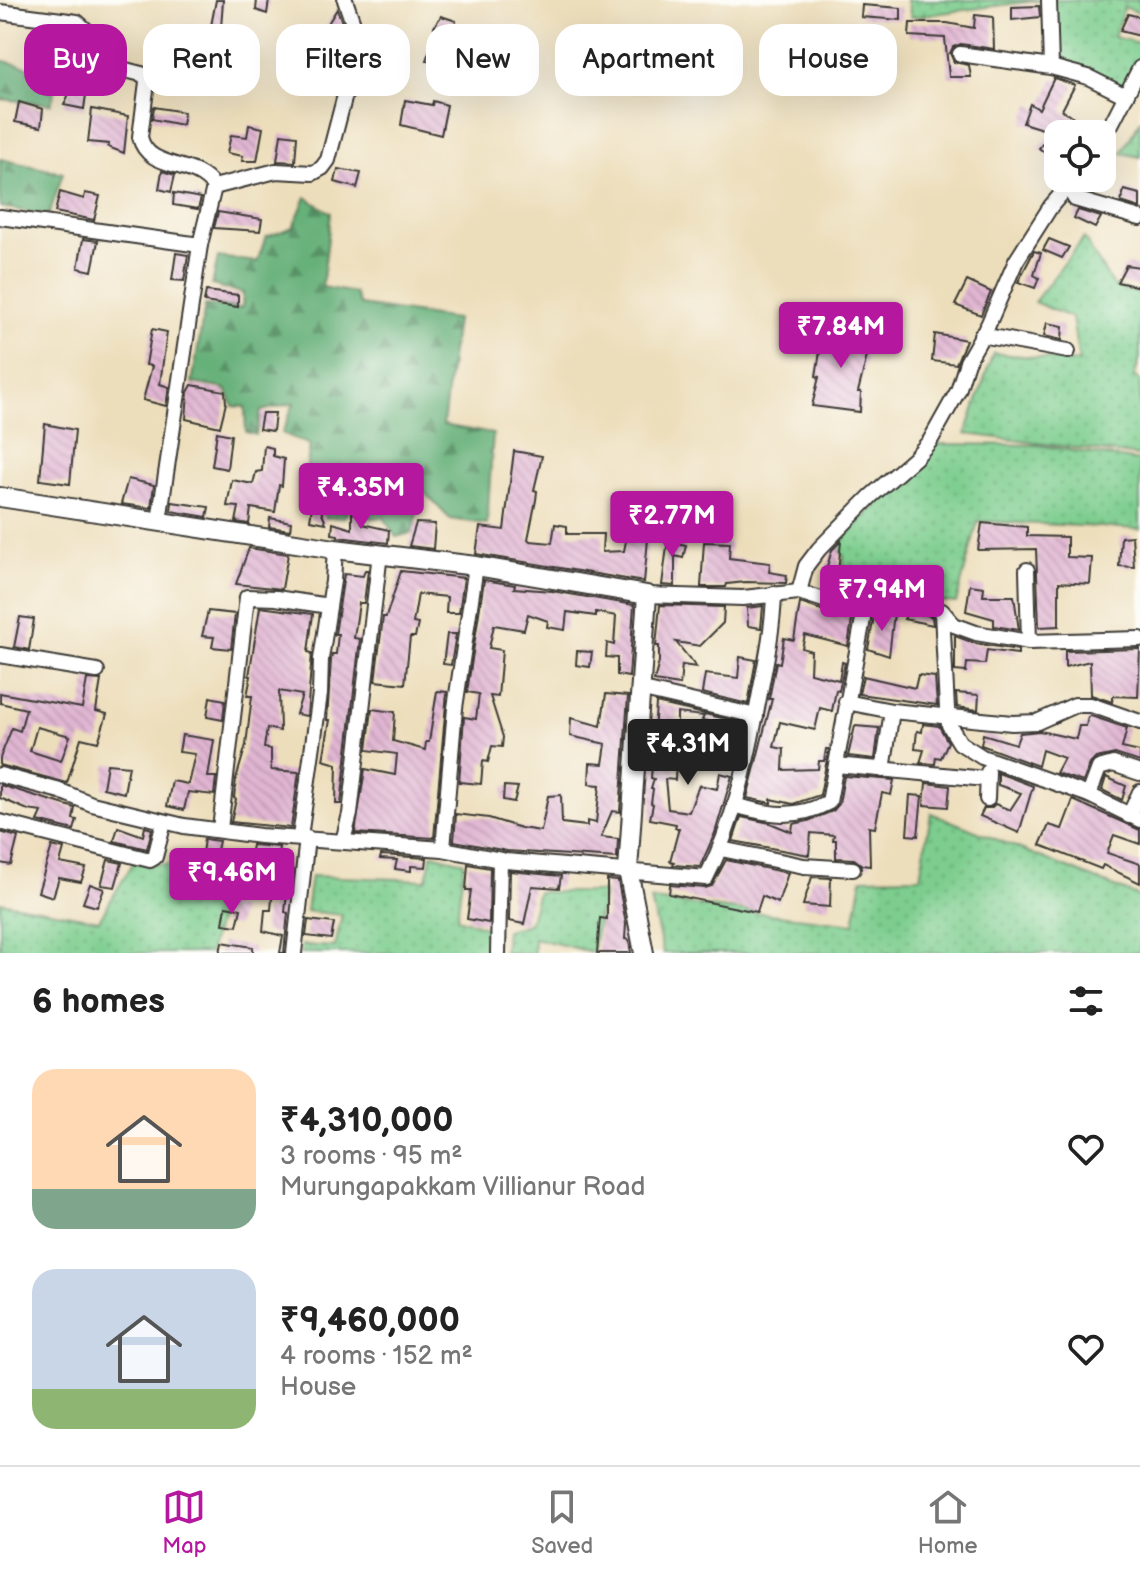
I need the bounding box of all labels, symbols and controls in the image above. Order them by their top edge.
chip: Buy [24,24,127,96]
chip: Rent [143,24,260,96]
chip: Filters [276,24,410,96]
chip: New [426,24,539,96]
chip: Apartment [555,24,743,96]
chip: House [759,24,897,96]
map controls [1044,120,1116,192]
button: locate [1044,120,1116,192]
pin: ₹7.84M [776,302,906,370]
text: ₹7.84M [797,312,885,343]
pin: ₹4.35M [296,463,426,531]
text: ₹4.35M [317,473,405,504]
pin: ₹2.77M [607,491,737,559]
text: ₹2.77M [628,501,716,532]
pin: ₹7.94M [817,565,947,633]
text: ₹7.94M [838,575,926,606]
pin: ₹4.31M [623,719,753,787]
text: ₹4.31M [646,729,730,760]
pin: ₹9.46M [167,848,297,916]
text: ₹9.46M [187,858,277,889]
icon: filters [1064,979,1108,1023]
text: 6 homes [32,981,165,1022]
text: ₹4,310,000 [280,1100,453,1141]
icon: home [96,1101,192,1197]
icon: heart [1064,1127,1108,1171]
text: 3 rooms · 95 m² [280,1141,462,1172]
text: Murungapakkam Villianur Road [280,1172,645,1203]
text: ₹9,460,000 [280,1300,460,1341]
icon: home [96,1301,192,1397]
icon: heart [1064,1327,1108,1371]
text: 4 rooms · 152 m² [280,1341,473,1372]
text: House [280,1372,356,1403]
tab: Map [162,1485,207,1560]
tab: Saved [531,1485,593,1560]
tab: Home [918,1485,978,1560]

